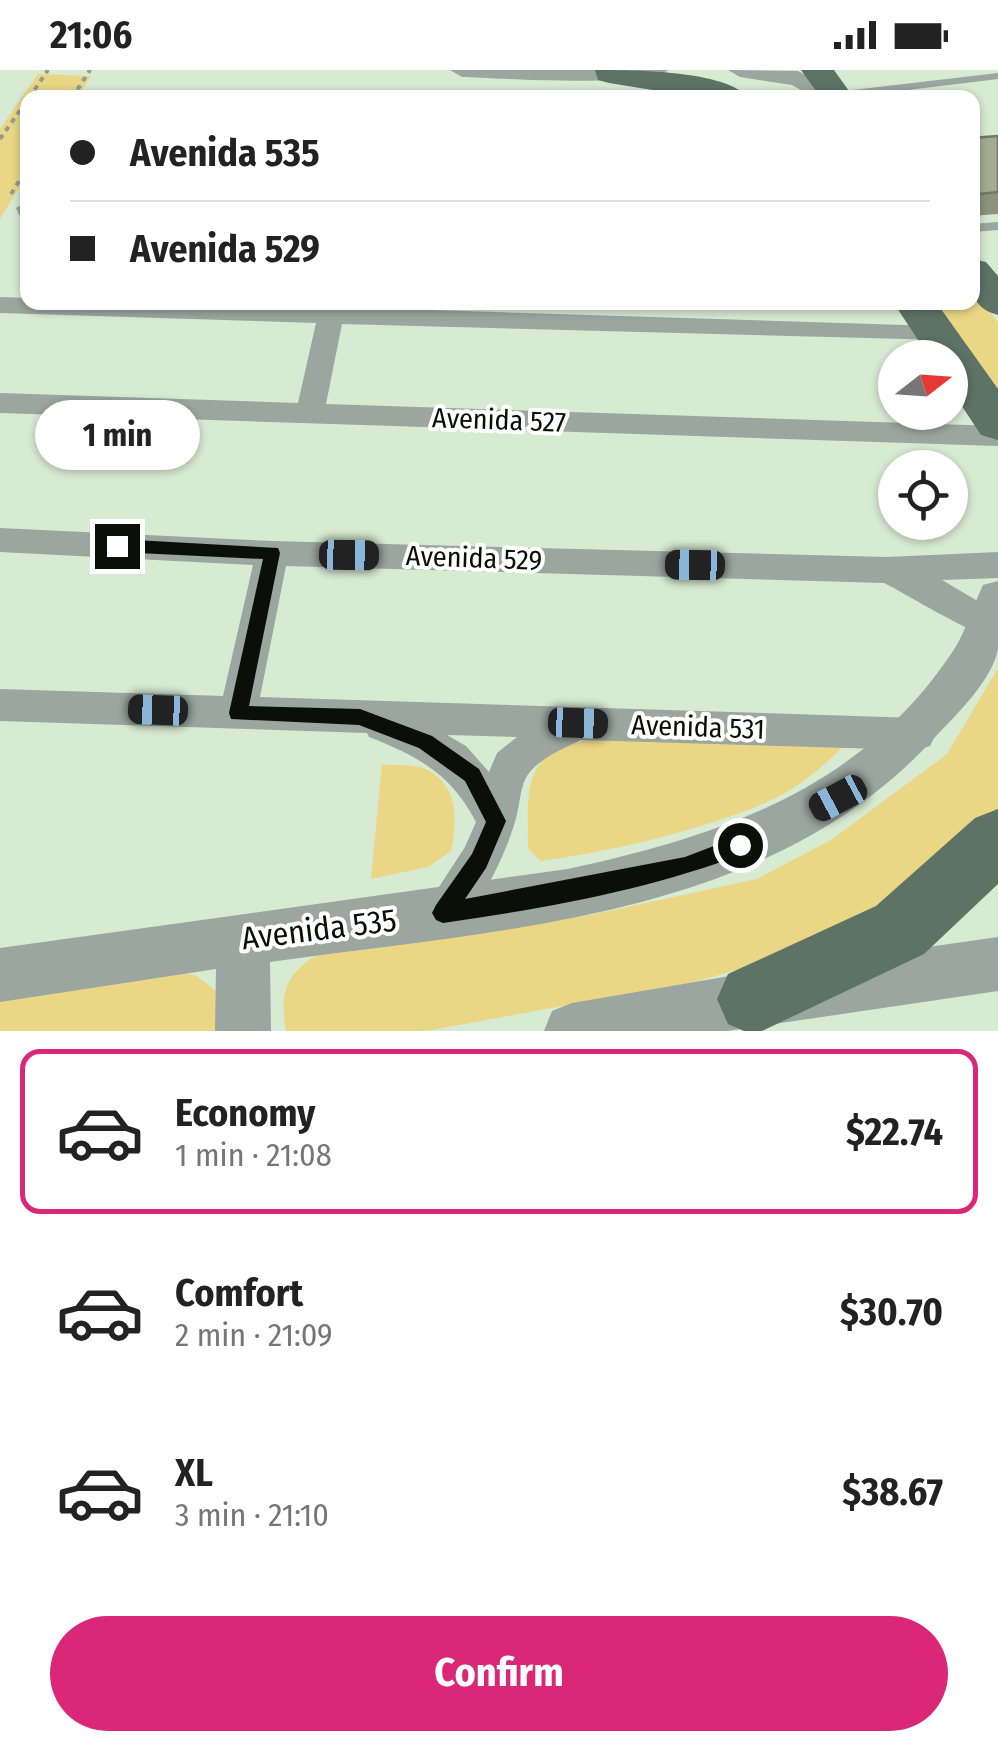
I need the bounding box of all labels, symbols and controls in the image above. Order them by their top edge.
text: 21:06 [50,12,132,58]
text: Avenida 535 [130,130,320,176]
text: Avenida 529 [130,226,320,272]
north arrow [878,340,968,430]
map controls [878,340,968,540]
callout: 1 min [34,401,200,471]
street label: Avenida 527 [431,401,567,439]
text: 1 min [83,416,152,454]
button: locate [878,450,968,540]
route end [95,524,140,569]
car [319,539,379,571]
street label: Avenida 529 [405,539,543,577]
car [665,549,725,581]
car [127,694,189,726]
car [547,707,609,739]
street label: Avenida 531 [631,708,765,746]
car [804,771,872,825]
route start [718,823,763,868]
street label: Avenida 535 [239,901,399,957]
icon: car [55,1087,145,1177]
text: Economy [175,1090,315,1136]
text: $22.74 [846,1109,943,1155]
text: 1 min · 21:08 [175,1136,332,1174]
icon: car [55,1267,145,1357]
text: Comfort [175,1270,303,1316]
text: $30.70 [840,1289,943,1335]
text: 2 min · 21:09 [175,1316,333,1354]
icon: car [55,1447,145,1537]
text: XL [175,1450,213,1496]
text: $38.67 [842,1469,943,1515]
text: 3 min · 21:10 [175,1496,329,1534]
button: Confirm [50,1616,948,1731]

